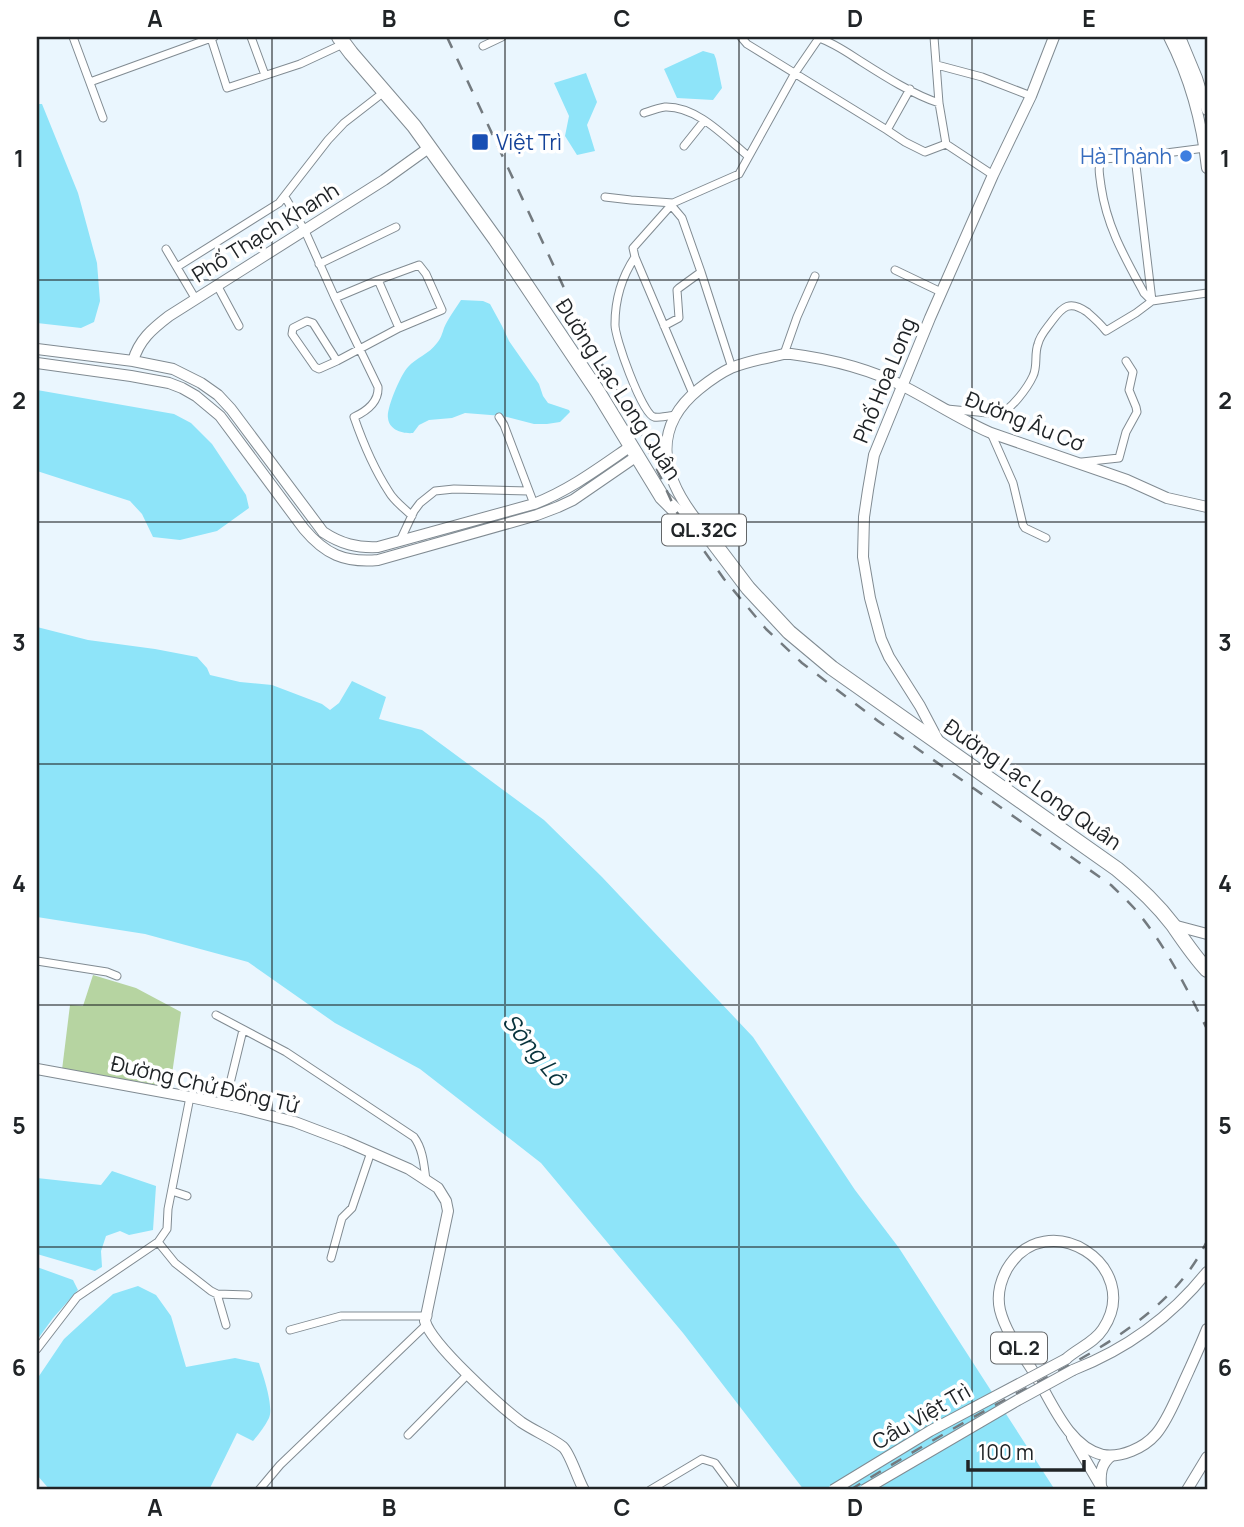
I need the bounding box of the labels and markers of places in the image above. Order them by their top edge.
place label: Việt Trì [496,128,562,156]
marker: Việt Trì [470,132,490,152]
place label: Hà Thành [1080,142,1172,170]
marker: Hà Thành [1178,148,1194,164]

